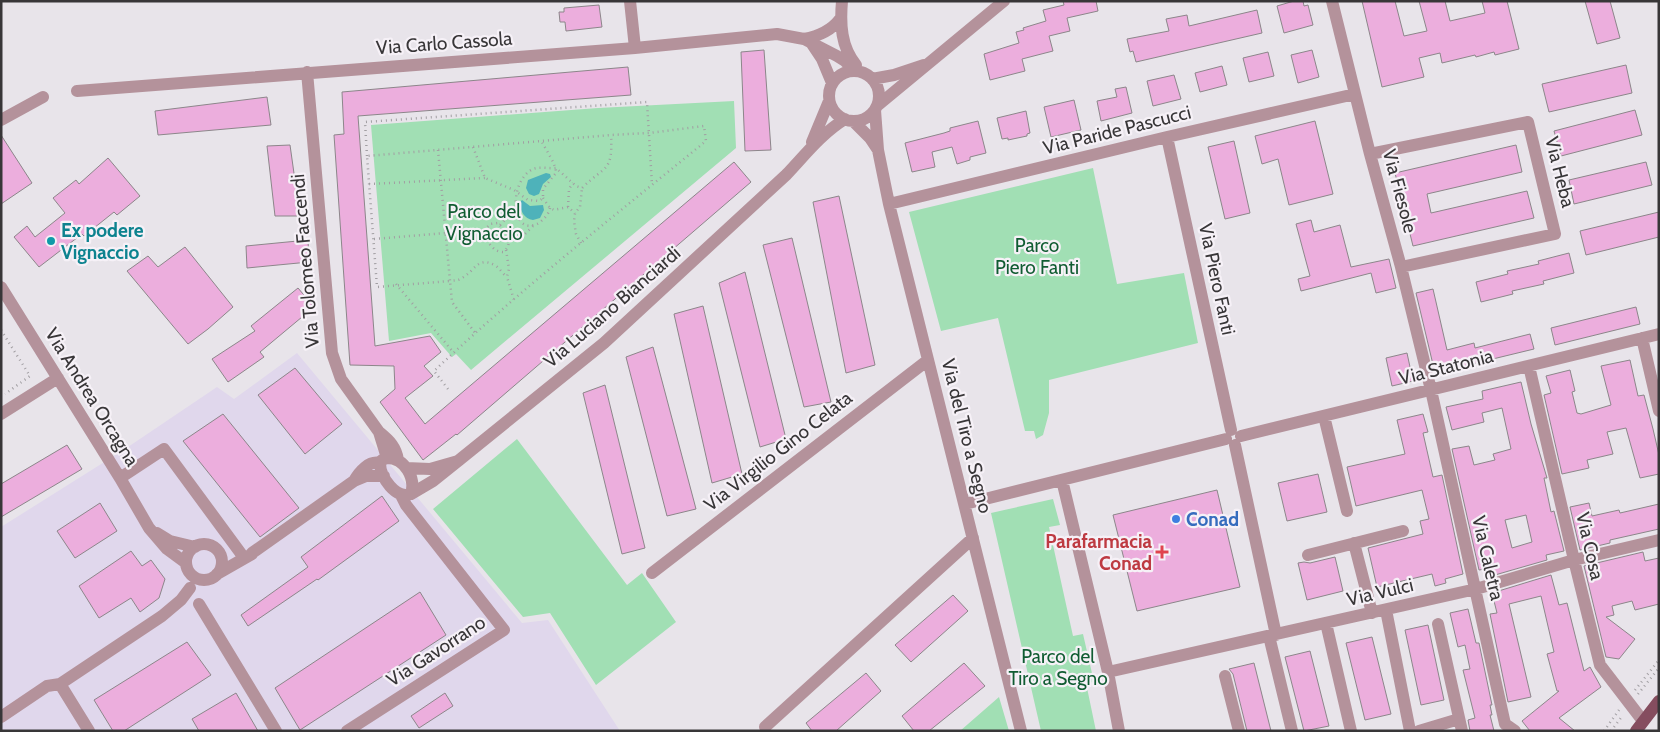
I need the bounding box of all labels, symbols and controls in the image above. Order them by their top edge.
street label: Via Carlo Cassola [375,27,513,59]
street label: Via Paride Pascucci [1041,101,1193,159]
street label: Via Heba [1540,134,1580,210]
street label: Via Fiesole [1378,147,1422,236]
street label: Via Tolomeo Faccendi [286,173,324,349]
park label: Parco del Vignaccio [445,200,523,245]
place label: Ex podere Vignaccio [61,219,144,264]
street label: Via Piero Fanti [1194,221,1240,337]
park label: Parco Piero Fanti [995,234,1079,279]
marker: Ex podere Vignaccio [45,235,57,247]
street label: Via Luciano Bianciardi [539,241,685,373]
street label: Via Andrea Orcagna [40,324,144,470]
street label: Via Statonia [1396,344,1496,390]
street label: Via del Tiro a Segno [937,357,997,515]
street label: Via Virgilio Gino Celata [699,386,857,516]
place label: Conad [1186,508,1239,531]
street label: Via Cosa [1571,510,1609,582]
marker: Conad [1170,513,1182,525]
street label: Via Caletra [1467,513,1509,603]
place label: Parafarmacia Conad [1045,530,1153,575]
marker: Parafarmacia Conad [1156,546,1168,558]
street label: Via Vulci [1344,573,1416,611]
street label: Via Gavorrano [382,611,490,691]
park label: Parco del Tiro a Segno [1008,645,1108,690]

